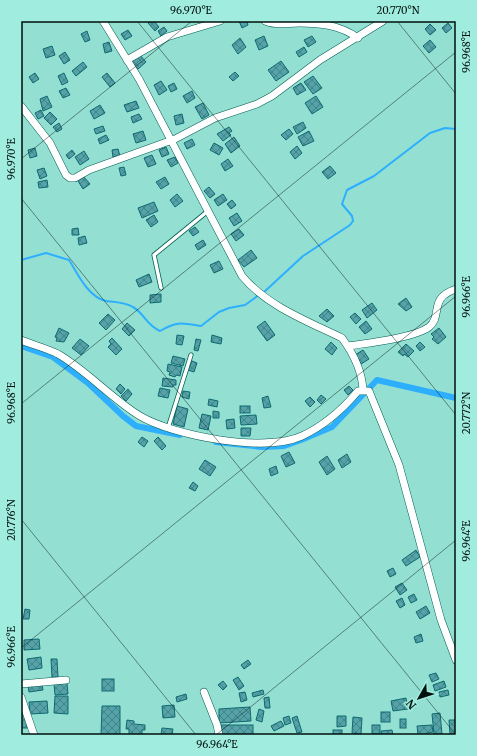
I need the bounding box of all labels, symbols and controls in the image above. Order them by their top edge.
text: 96.970°E [170,4,213,17]
text: 20.770°N [377,4,420,17]
text: 96.968°E [460,30,473,73]
text: 96.970°E [5,137,18,180]
text: 96.966°E [460,276,473,318]
text: 96.968°E [5,381,18,424]
text: 20.772°N [460,392,473,434]
text: 20.776°N [5,499,18,541]
text: 96.964°E [460,520,473,562]
text: 96.966°E [5,626,18,668]
north arrow [399,678,439,718]
text: N [403,696,419,712]
text: 96.964°E [196,738,238,751]

